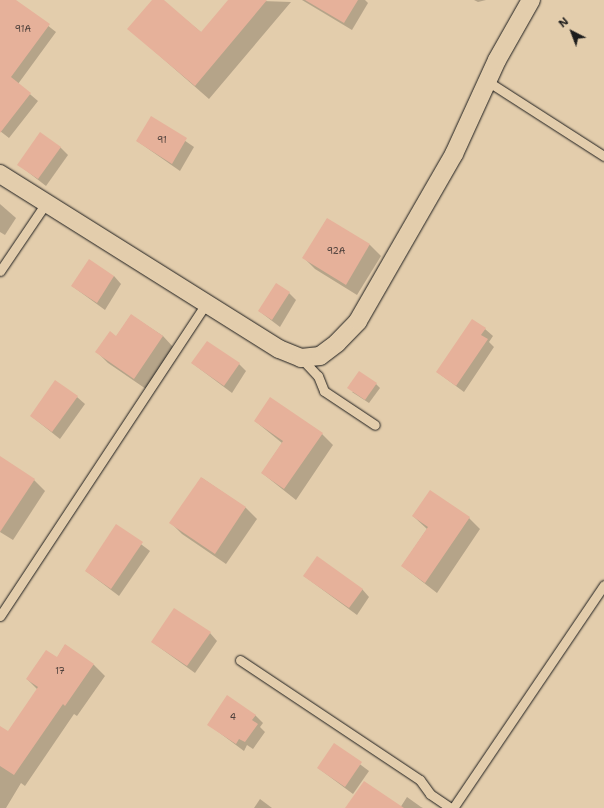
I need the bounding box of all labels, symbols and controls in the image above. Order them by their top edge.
north arrow [552,12,592,52]
text: N [555,14,572,31]
house number: 91А [15,24,31,34]
house number: 91 [157,135,167,145]
house number: 92А [327,246,345,256]
house number: 17 [55,666,65,676]
house number: 4 [230,712,236,722]

